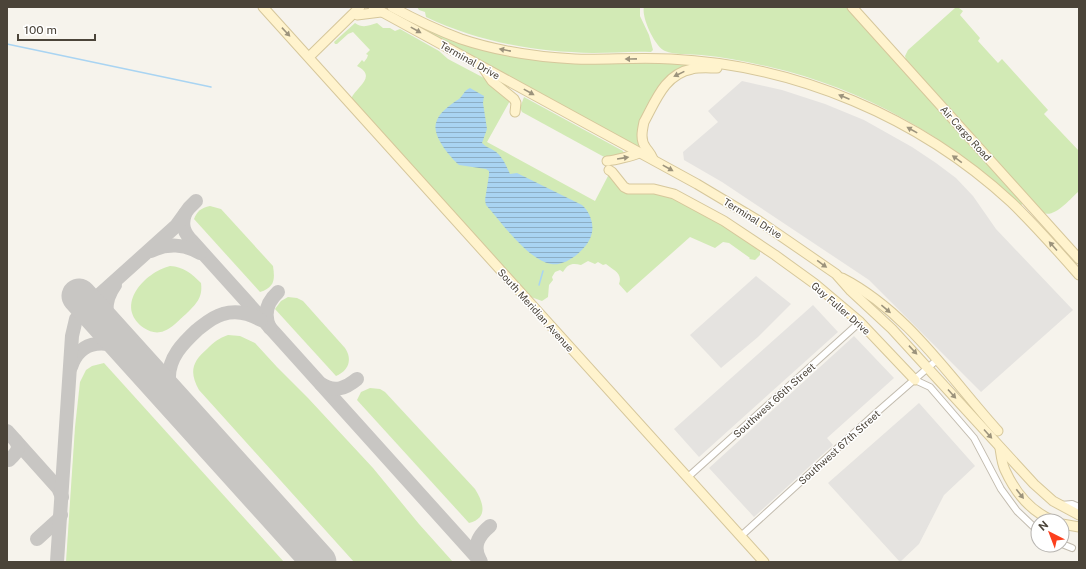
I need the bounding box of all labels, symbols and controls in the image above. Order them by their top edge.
scale bar [18,16,95,42]
text: 100 m [24,23,57,37]
one-way arrow [281,27,291,37]
one-way arrow [410,27,421,34]
street label: Terminal Drive [438,39,502,82]
one-way arrow [499,47,511,53]
one-way arrow [625,55,637,62]
one-way arrow [673,71,685,77]
one-way arrow [524,89,535,96]
one-way arrow [838,94,850,100]
street label: Air Cargo Road [938,103,994,163]
one-way arrow [906,127,918,134]
one-way arrow [617,155,629,161]
one-way arrow [951,155,962,163]
one-way arrow [662,164,673,171]
street label: Terminal Drive [722,195,785,241]
one-way arrow [1048,241,1058,251]
one-way arrow [816,260,827,268]
street label: South Meridian Avenue [496,266,577,354]
street label: Guy Fuller Drive [809,279,873,337]
one-way arrow [881,304,892,313]
one-way arrow [908,345,917,356]
street label: Southwest 66th Street [731,360,817,440]
one-way arrow [947,389,957,399]
street label: Southwest 67th Street [796,407,882,487]
one-way arrow [983,428,992,439]
one-way arrow [1016,488,1024,499]
north arrow [1030,513,1070,553]
text: N [1036,518,1051,533]

